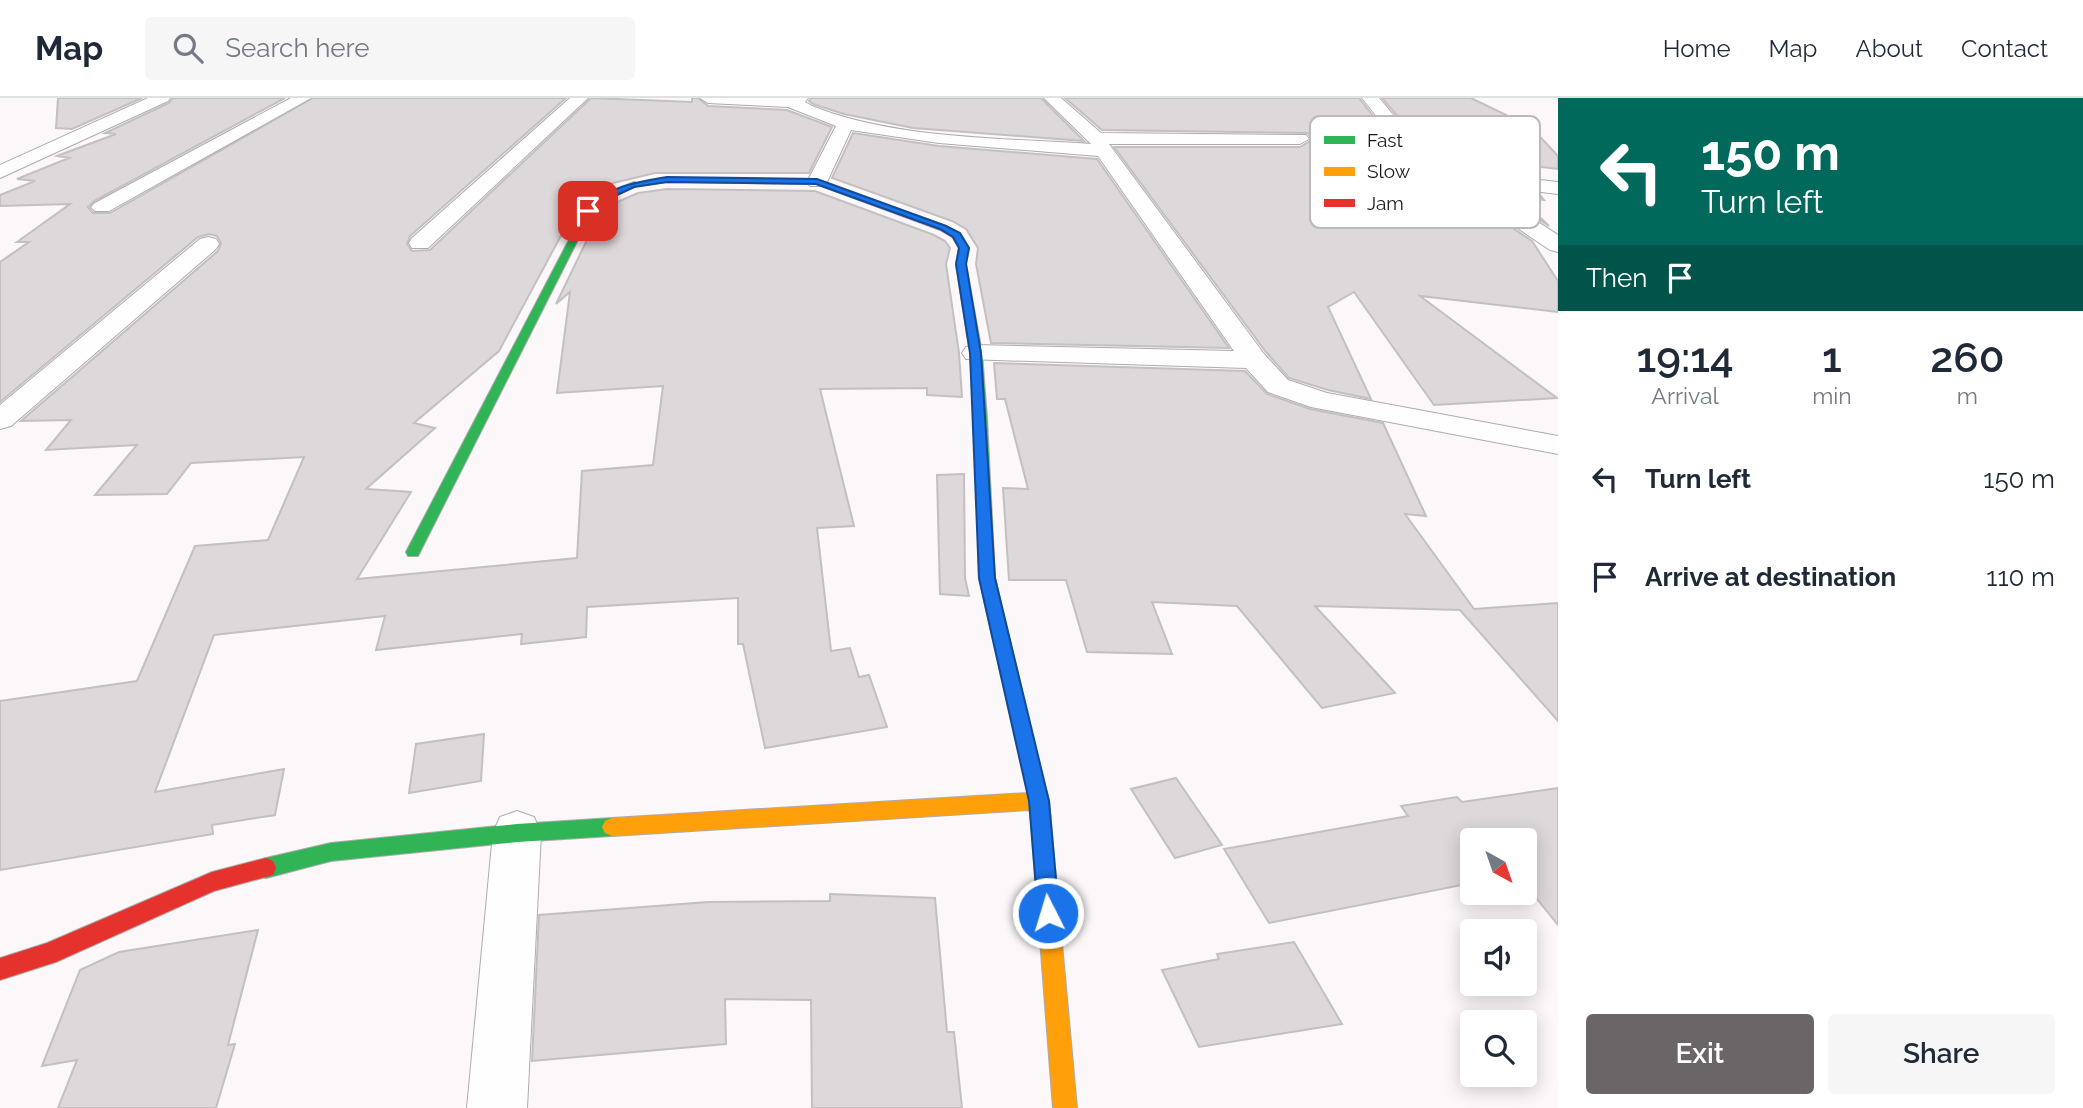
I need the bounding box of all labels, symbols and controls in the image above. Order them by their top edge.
search box [145,17,635,80]
text: Map [35,29,103,68]
icon: search [169,29,207,67]
text: Search here [225,33,370,63]
text: Home [1663,34,1731,63]
text: Map [1769,34,1817,63]
text: About [1855,34,1923,63]
text: Contact [1961,34,2048,63]
legend [1310,116,1540,228]
text: 150 m [1701,124,1840,181]
icon: left [1586,126,1677,217]
text: Fast [1367,129,1403,151]
text: Slow [1367,160,1411,182]
pin [558,181,618,241]
text: Turn left [1701,183,1823,220]
icon: arrive [569,192,607,230]
text: Jam [1367,192,1404,214]
icon: arrive [1661,259,1699,297]
text: Then [1586,263,1647,293]
text: 19:14 [1636,333,1734,382]
text: 1 [1822,333,1842,382]
text: 260 [1930,333,2005,382]
text: Arrival [1651,382,1719,409]
text: min [1812,382,1852,409]
text: m [1957,382,1978,409]
icon: left [1586,460,1624,498]
text: Turn left [1645,464,1751,494]
text: 150 m [1983,464,2055,494]
icon: arrive [1586,558,1624,596]
text: Arrive at destination [1645,562,1896,592]
text: 110 m [1986,562,2055,592]
north arrow [1460,828,1536,905]
map controls [1460,828,1537,1087]
position arrow [1011,876,1085,950]
button: sound [1460,919,1537,996]
button: search [1460,1010,1537,1087]
button: Exit [1586,1014,1814,1094]
button: Share [1828,1014,2055,1094]

